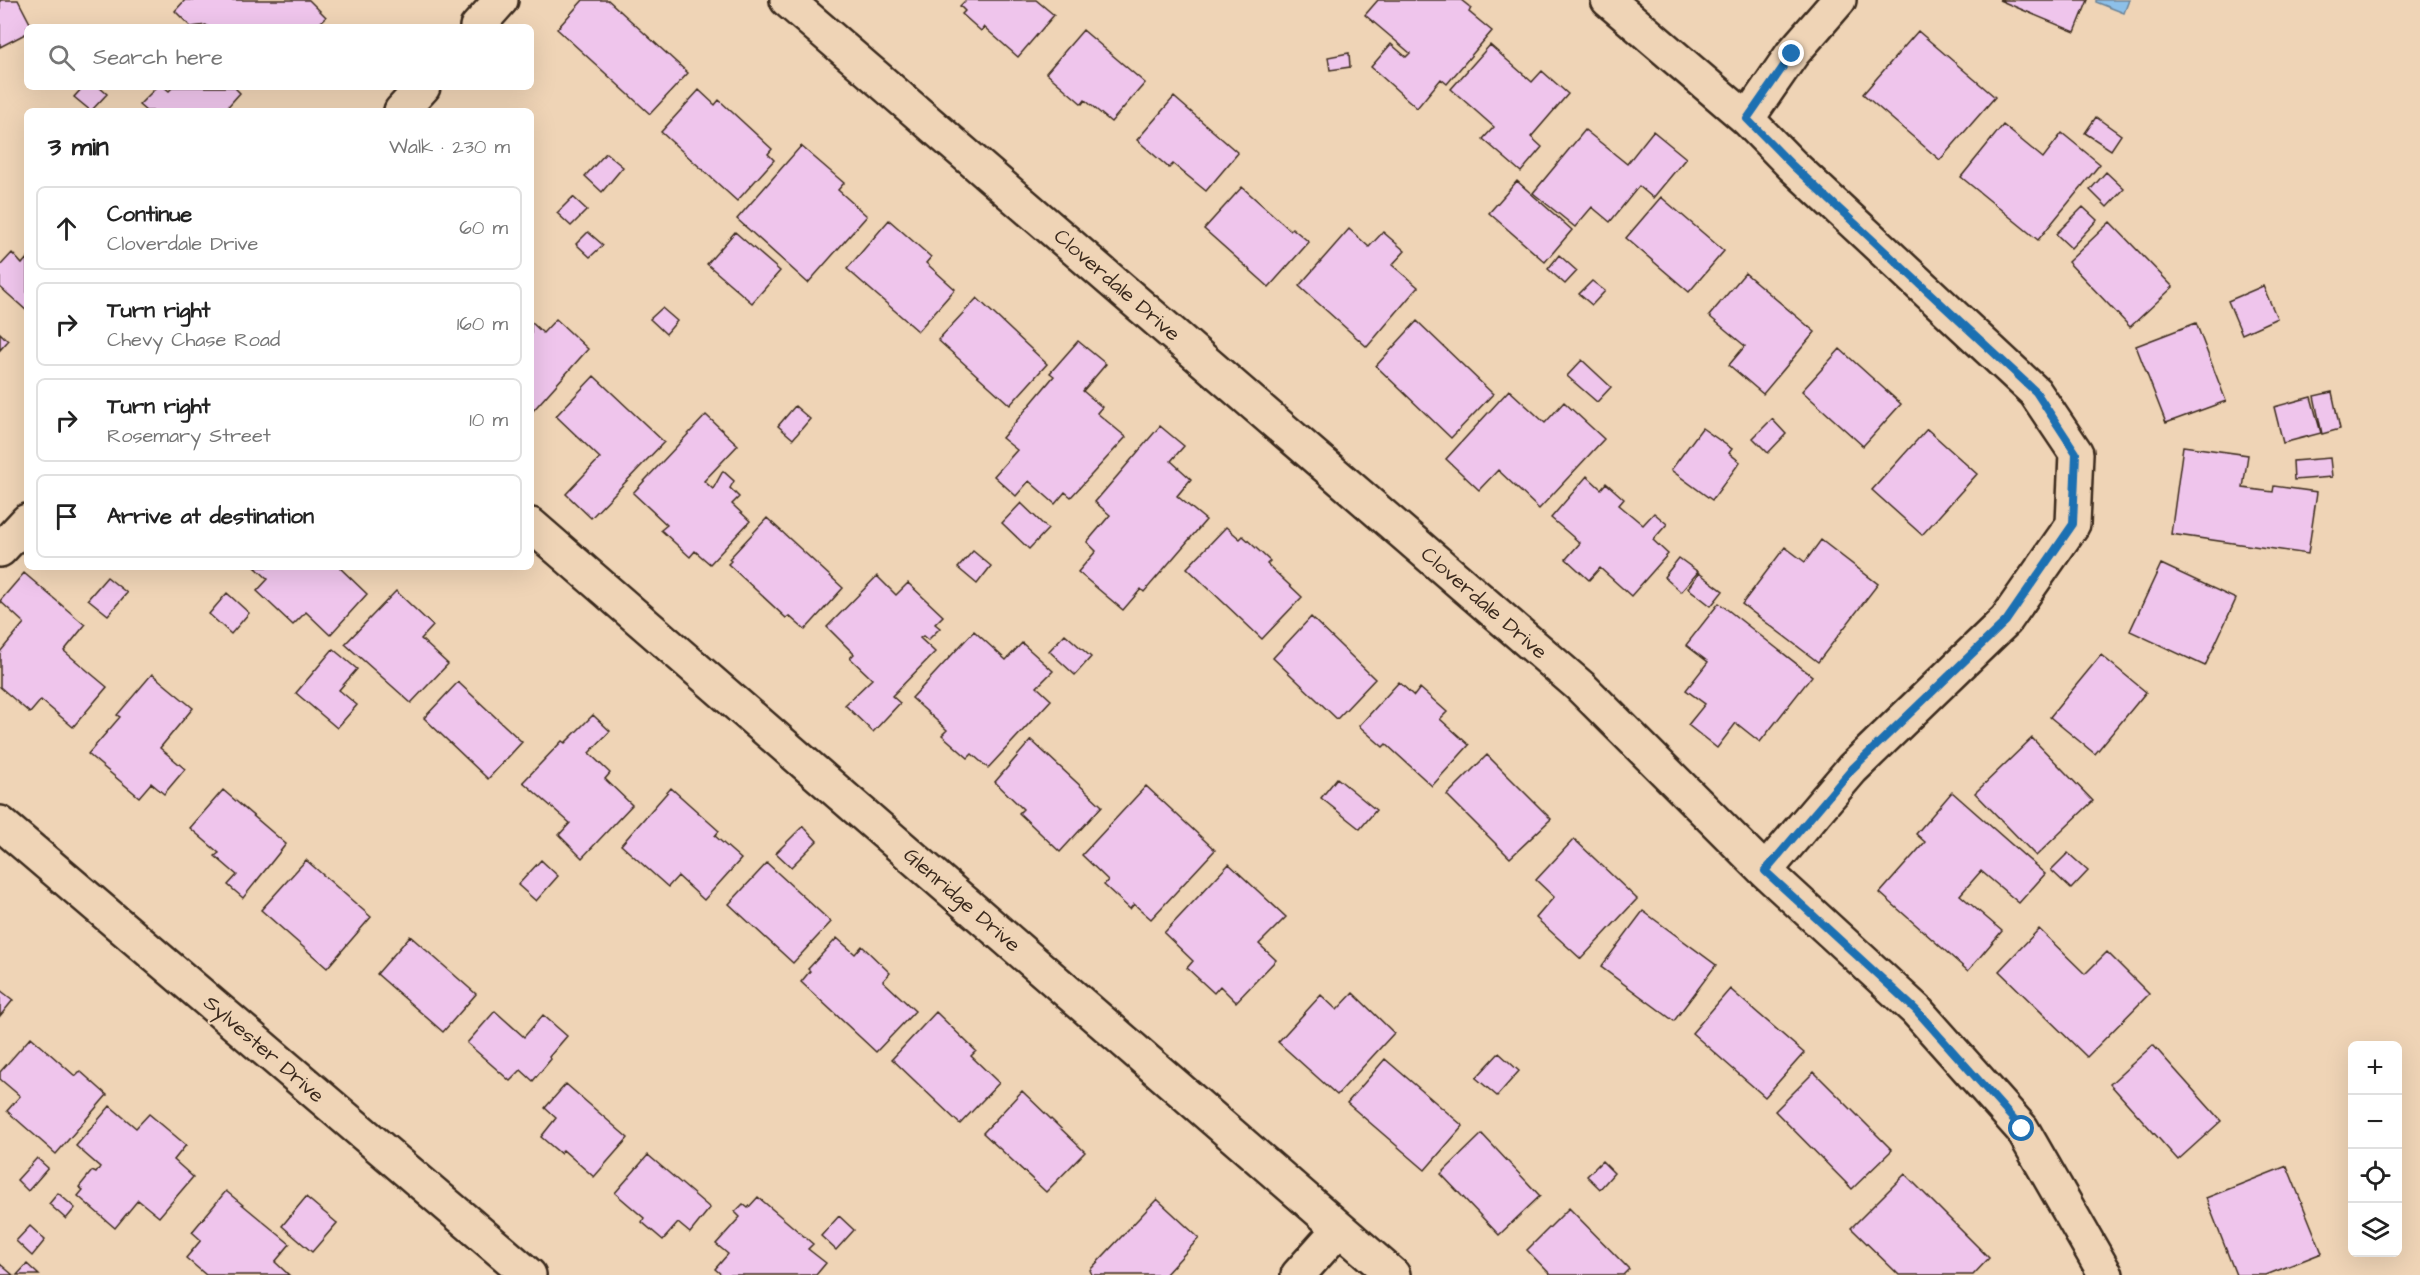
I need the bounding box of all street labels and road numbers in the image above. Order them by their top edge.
street label: Cloverdale Drive [1047,222,1187,348]
street label: Cloverdale Drive [1414,540,1554,666]
street label: Glenridge Drive [896,841,1027,960]
street label: Sylvester Drive [196,988,331,1111]

